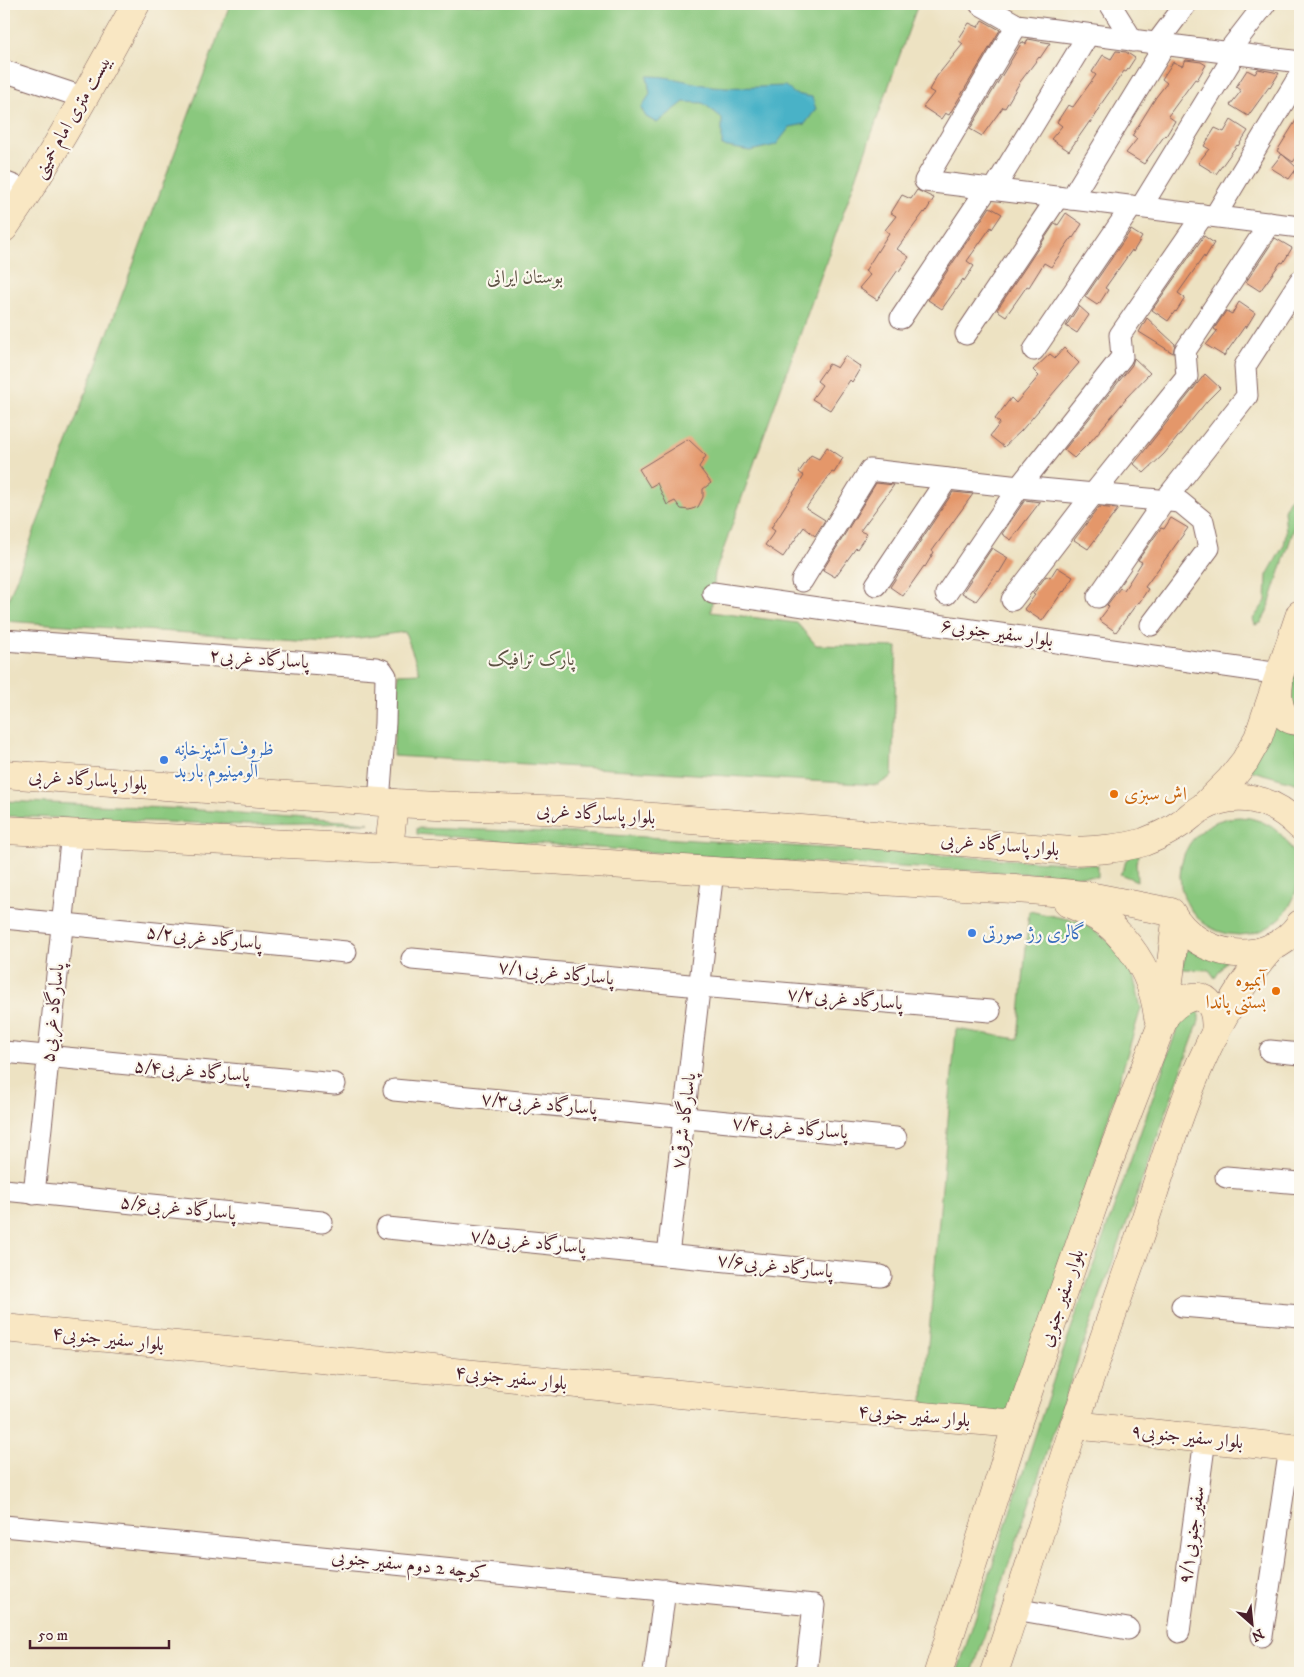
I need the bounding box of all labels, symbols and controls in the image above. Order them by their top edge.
street label: بیست متری امام خمینی [28,52,120,184]
park label: بوستان ایرانی [487,266,563,289]
street label: بلوار سفیر جنوبی۶ [939,614,1055,654]
street label: پاسارگاد غربی۲ [208,643,311,676]
park label: پارک ترافیک [487,648,576,672]
place label: ظروف آشپزخانه آلومینیوم باربُد [174,738,274,787]
marker: ظروف آشپزخانه آلومینیوم باربُد [158,754,170,766]
street label: بلوار پاسارگاد غربی [28,763,148,798]
place label: اش سبزی [1124,783,1187,806]
marker: اش سبزی [1108,788,1120,800]
street label: بلوار پاسارگاد غربی [536,797,656,832]
street label: بلوار پاسارگاد غربی [939,827,1060,864]
street label: پاسارگاد غربی۵/۲ [145,919,265,958]
place label: گالری رژ صورتی [982,921,1086,945]
marker: گالری رژ صورتی [966,927,978,939]
street label: پاسارگاد غربی۷/۱ [497,954,617,993]
street label: پاسارگاد غربی۵ [35,961,72,1064]
place label: آبمیوه بستنی پاندا [1205,969,1268,1015]
street label: پاسارگاد غربی۷/۲ [786,981,905,1018]
marker: آبمیوه بستنی پاندا [1270,985,1282,997]
street label: پاسارگاد غربی۵/۴ [133,1053,252,1090]
street label: پاسارگاد شرقی۷ [666,1070,702,1171]
street label: پاسارگاد غربی۷/۳ [480,1086,599,1123]
street label: پاسارگاد غربی۷/۴ [731,1110,850,1147]
street label: پاسارگاد غربی۵/۶ [119,1189,239,1228]
street label: پاسارگاد غربی۷/۵ [469,1223,589,1262]
street label: بلوار سفیر جنوبی [1035,1246,1091,1351]
street label: پاسارگاد غربی۷/۶ [716,1247,836,1286]
street label: بلوار سفیر جنوبی۴ [50,1322,165,1358]
street label: بلوار سفیر جنوبی۴ [453,1361,568,1397]
street label: بلوار سفیر جنوبی۴ [857,1400,971,1434]
street label: بلوار سفیر جنوبی۹ [1129,1420,1244,1456]
street label: سفیر جنوبی۹/۱ [1174,1484,1212,1586]
street label: کوچه 2 دوم سفیر جنوبی [330,1545,488,1589]
north arrow [1226,1600,1276,1650]
scale bar [30,1617,169,1649]
text: N [1248,1624,1267,1646]
text: 50 m [38,1626,68,1645]

